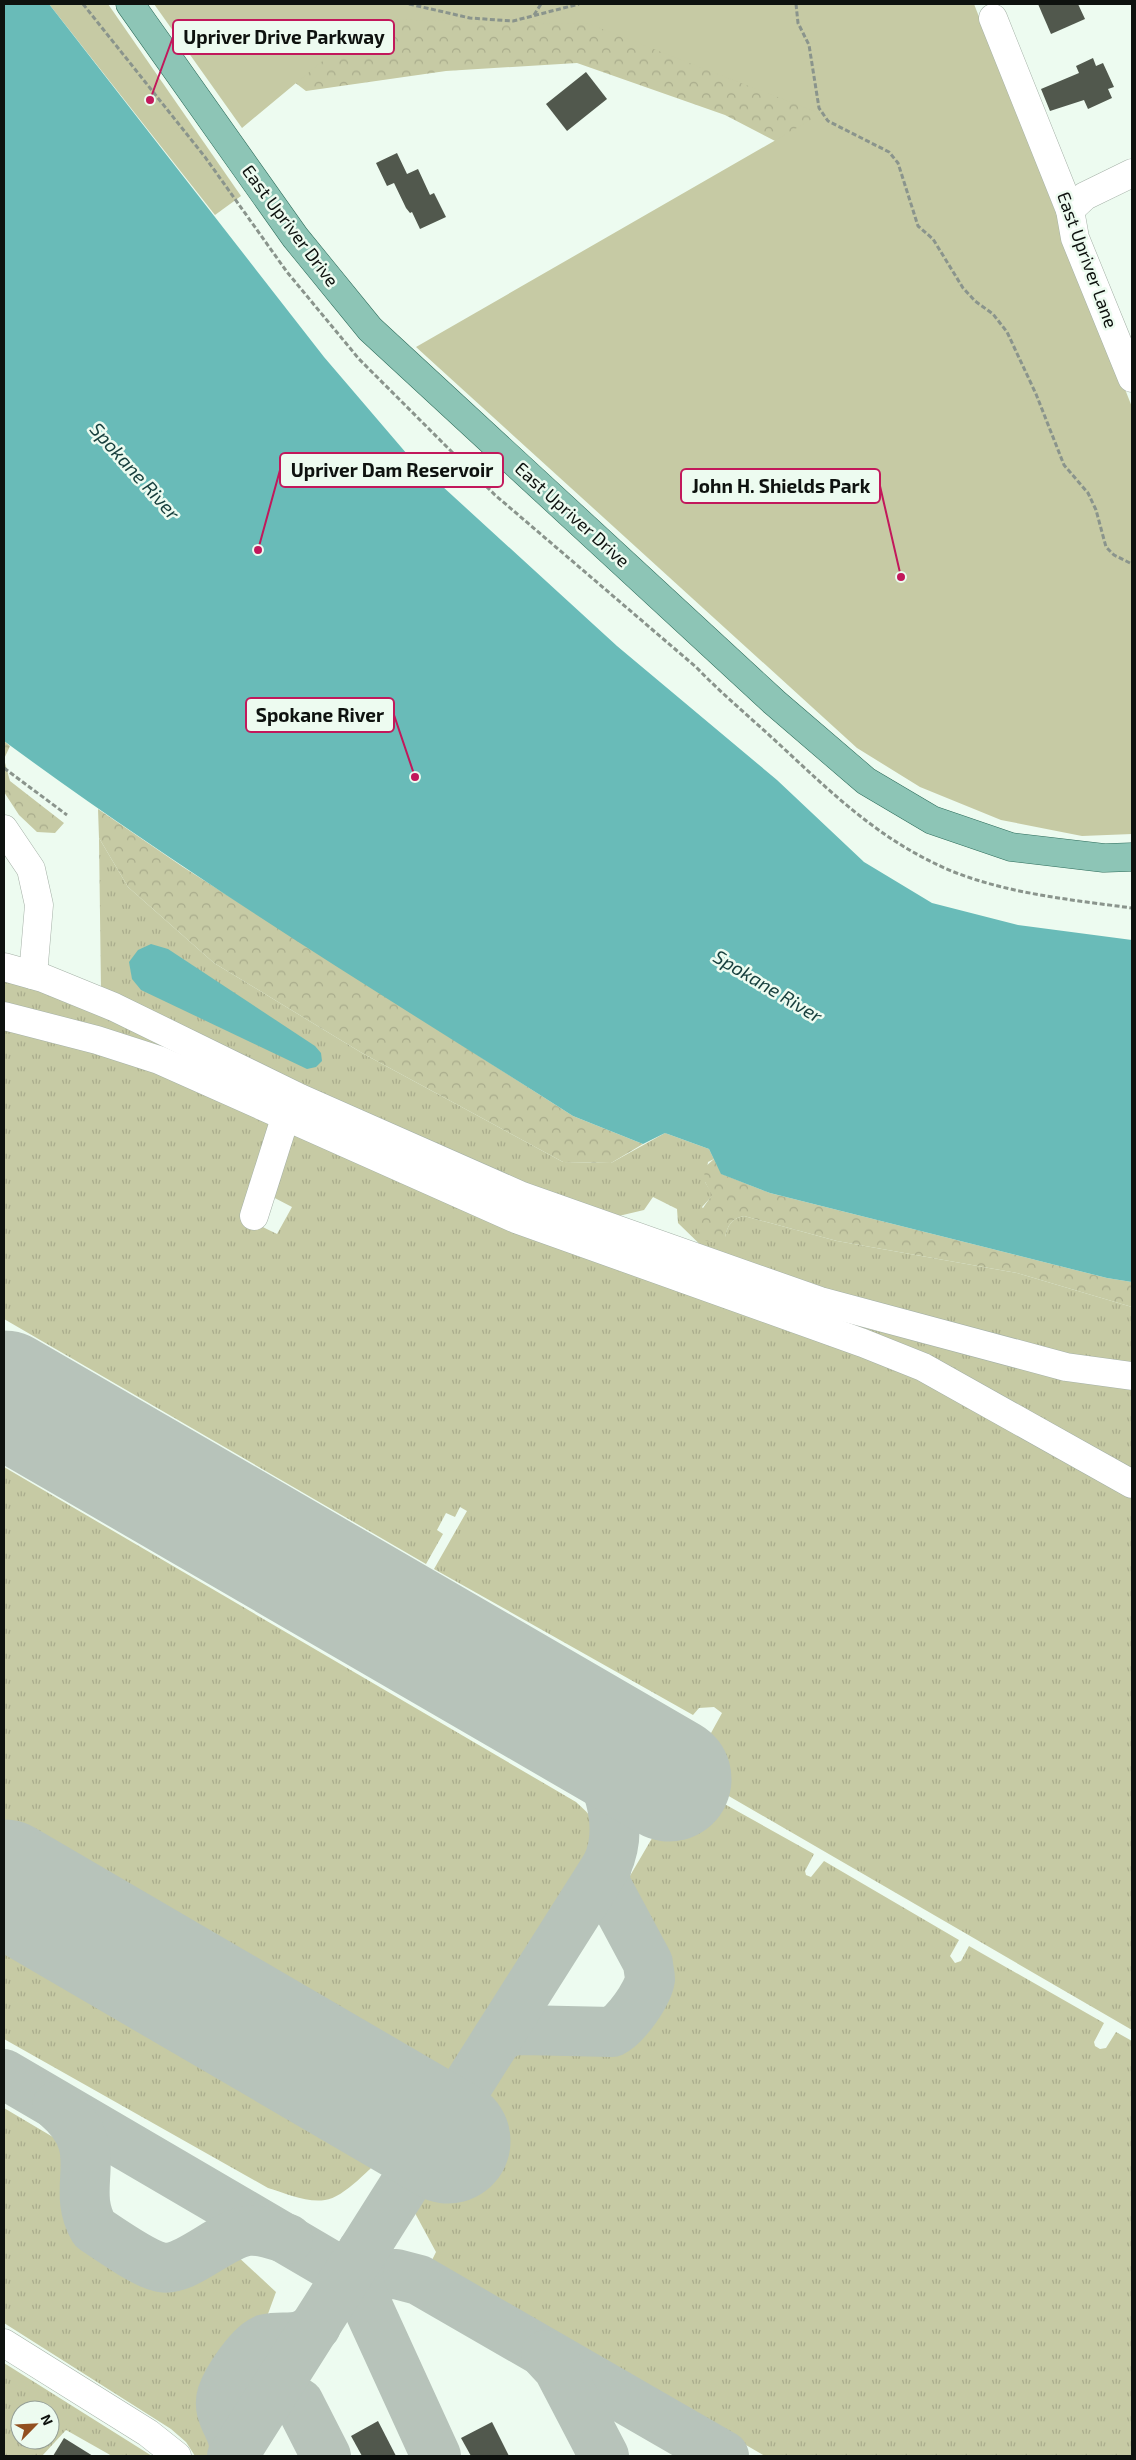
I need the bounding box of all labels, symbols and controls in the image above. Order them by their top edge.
callout: Upriver Drive Parkway [173,20,394,54]
text: Upriver Drive Parkway [183,25,385,49]
street label: East Upriver Drive [238,160,344,291]
street label: East Upriver Lane [1053,189,1123,331]
water label: Spokane River [86,417,185,524]
callout: Upriver Dam Reservoir [280,453,503,487]
street label: East Upriver Drive [511,457,635,572]
text: Upriver Dam Reservoir [291,458,493,481]
callout: John H. Shields Park [681,469,880,503]
text: John H. Shields Park [692,474,871,497]
callout: Spokane River [246,698,394,732]
text: Spokane River [256,703,384,726]
water label: Spokane River [710,944,827,1027]
north arrow [10,2400,60,2450]
text: N [38,2411,57,2428]

